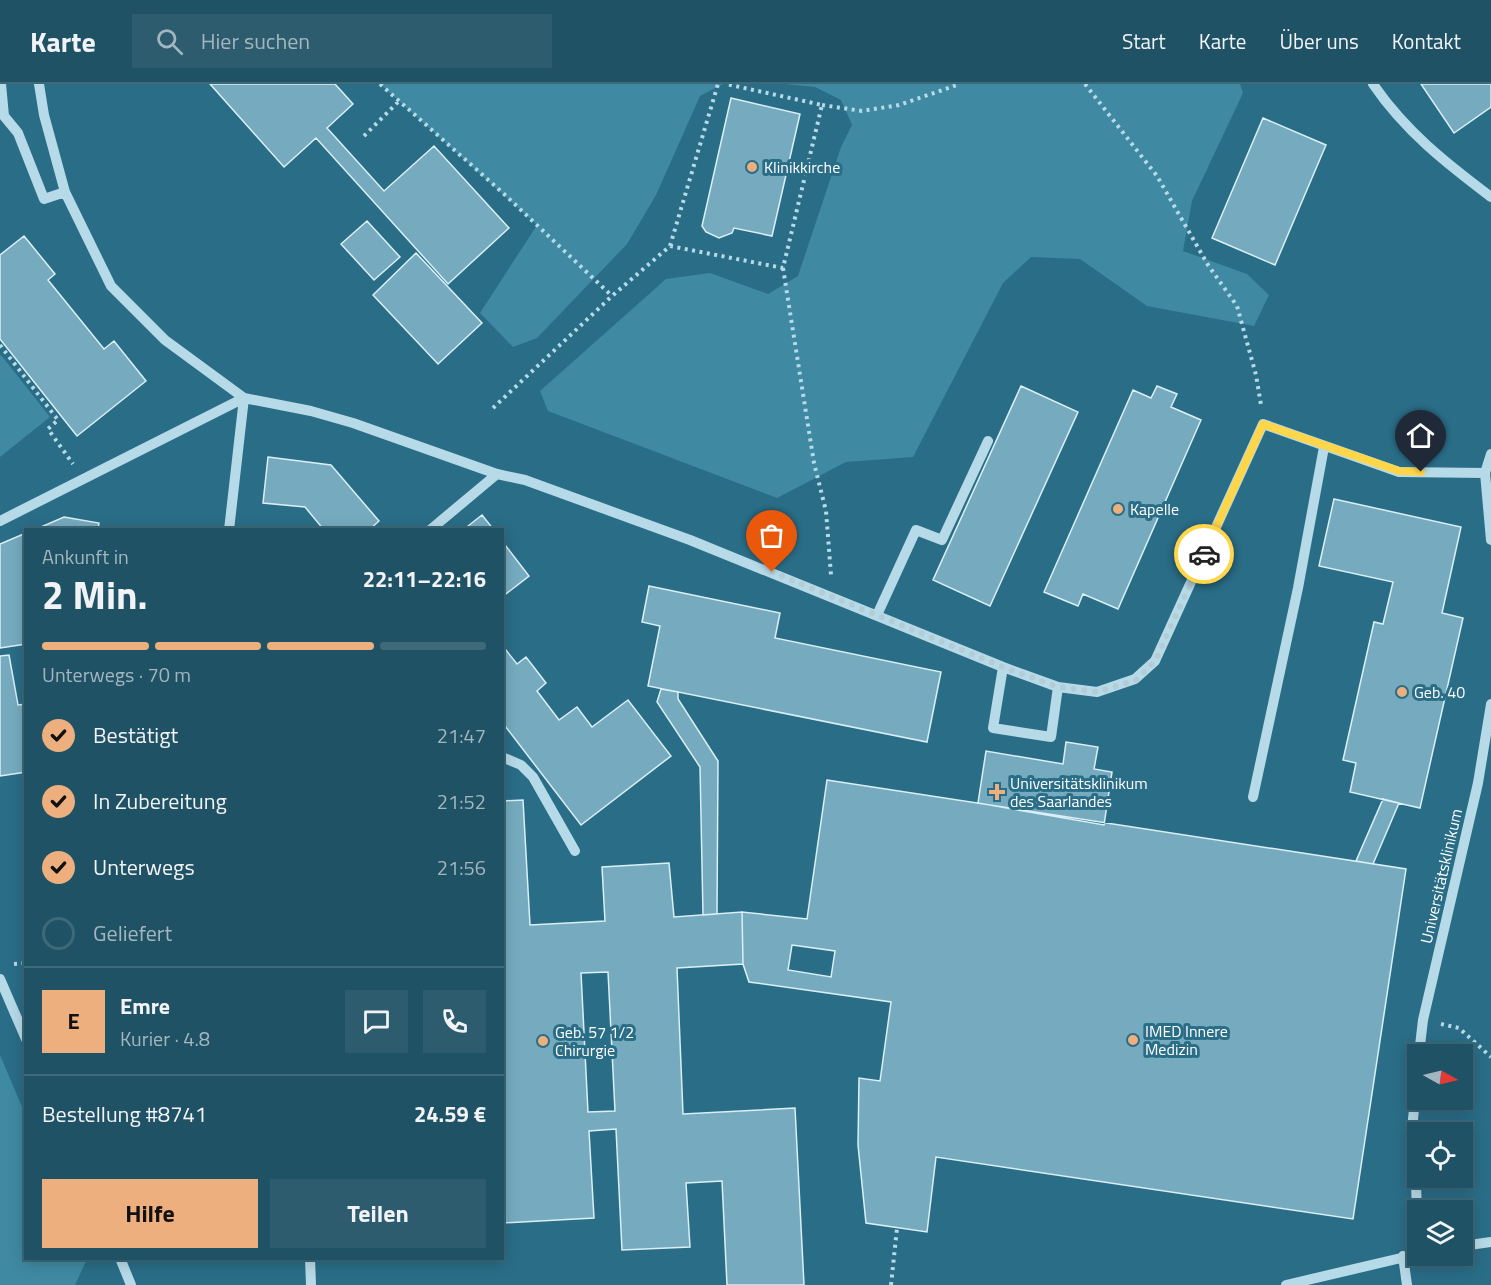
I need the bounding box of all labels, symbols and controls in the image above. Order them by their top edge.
search box [132,14,552,68]
text: Karte [30,20,96,63]
text: Hier suchen [201,24,310,58]
icon: search [153,25,186,58]
text: Start [1122,25,1166,57]
text: Karte [1199,25,1246,57]
text: Über uns [1279,25,1359,57]
text: Kontakt [1392,25,1461,57]
place label: Klinikkirche [764,155,840,179]
marker: Klinikkirche [745,160,759,174]
pin [1395,410,1446,472]
icon: home [1404,419,1437,452]
place label: Kapelle [1130,497,1179,521]
marker: Kapelle [1111,502,1125,516]
pin [746,510,797,572]
icon: bag [755,519,788,552]
courier [1174,524,1234,584]
icon: car [1188,538,1221,571]
text: Ankunft in [42,541,129,572]
text: 22:11–22:16 [363,562,486,596]
text: 2 Min. [42,565,148,624]
text: Unterwegs · 70 m [42,659,191,690]
place label: Geb. 40 [1414,680,1465,704]
marker: Geb. 40 [1395,685,1409,699]
text: Bestätigt [93,718,178,752]
icon: check [42,719,75,752]
text: 21:47 [437,720,486,751]
place label: Universitätsklinikum des Saarlandes [1010,771,1148,813]
marker: Universitätsklinikum des Saarlandes [988,783,1006,801]
text: In Zubereitung [93,784,227,818]
icon: check [42,785,75,818]
text: 21:52 [437,786,486,817]
street label: Universitätsklinikum [1414,806,1468,946]
text: Unterwegs [93,850,195,884]
icon: check [42,851,75,884]
text: 21:56 [437,852,486,883]
text: Geliefert [93,916,172,950]
text: Emre [120,989,170,1023]
button: chat [345,990,408,1053]
button: phone [423,990,486,1053]
text: E [67,1004,80,1038]
place label: IMED Innere Medizin [1145,1019,1228,1061]
place label: Geb. 57 1/2 Chirurgie [555,1020,634,1062]
text: Kurier · 4.8 [120,1023,210,1054]
marker: IMED Innere Medizin [1126,1033,1140,1047]
marker: Geb. 57 1/2 Chirurgie [536,1034,550,1048]
north arrow [1407,1044,1473,1110]
map controls [1407,1044,1473,1266]
text: Bestellung #8741 [42,1097,207,1131]
text: 24.59 € [414,1097,486,1131]
button: locate [1407,1122,1473,1188]
button: Hilfe [42,1179,258,1248]
button: Teilen [270,1179,486,1248]
button: layers [1407,1200,1473,1266]

